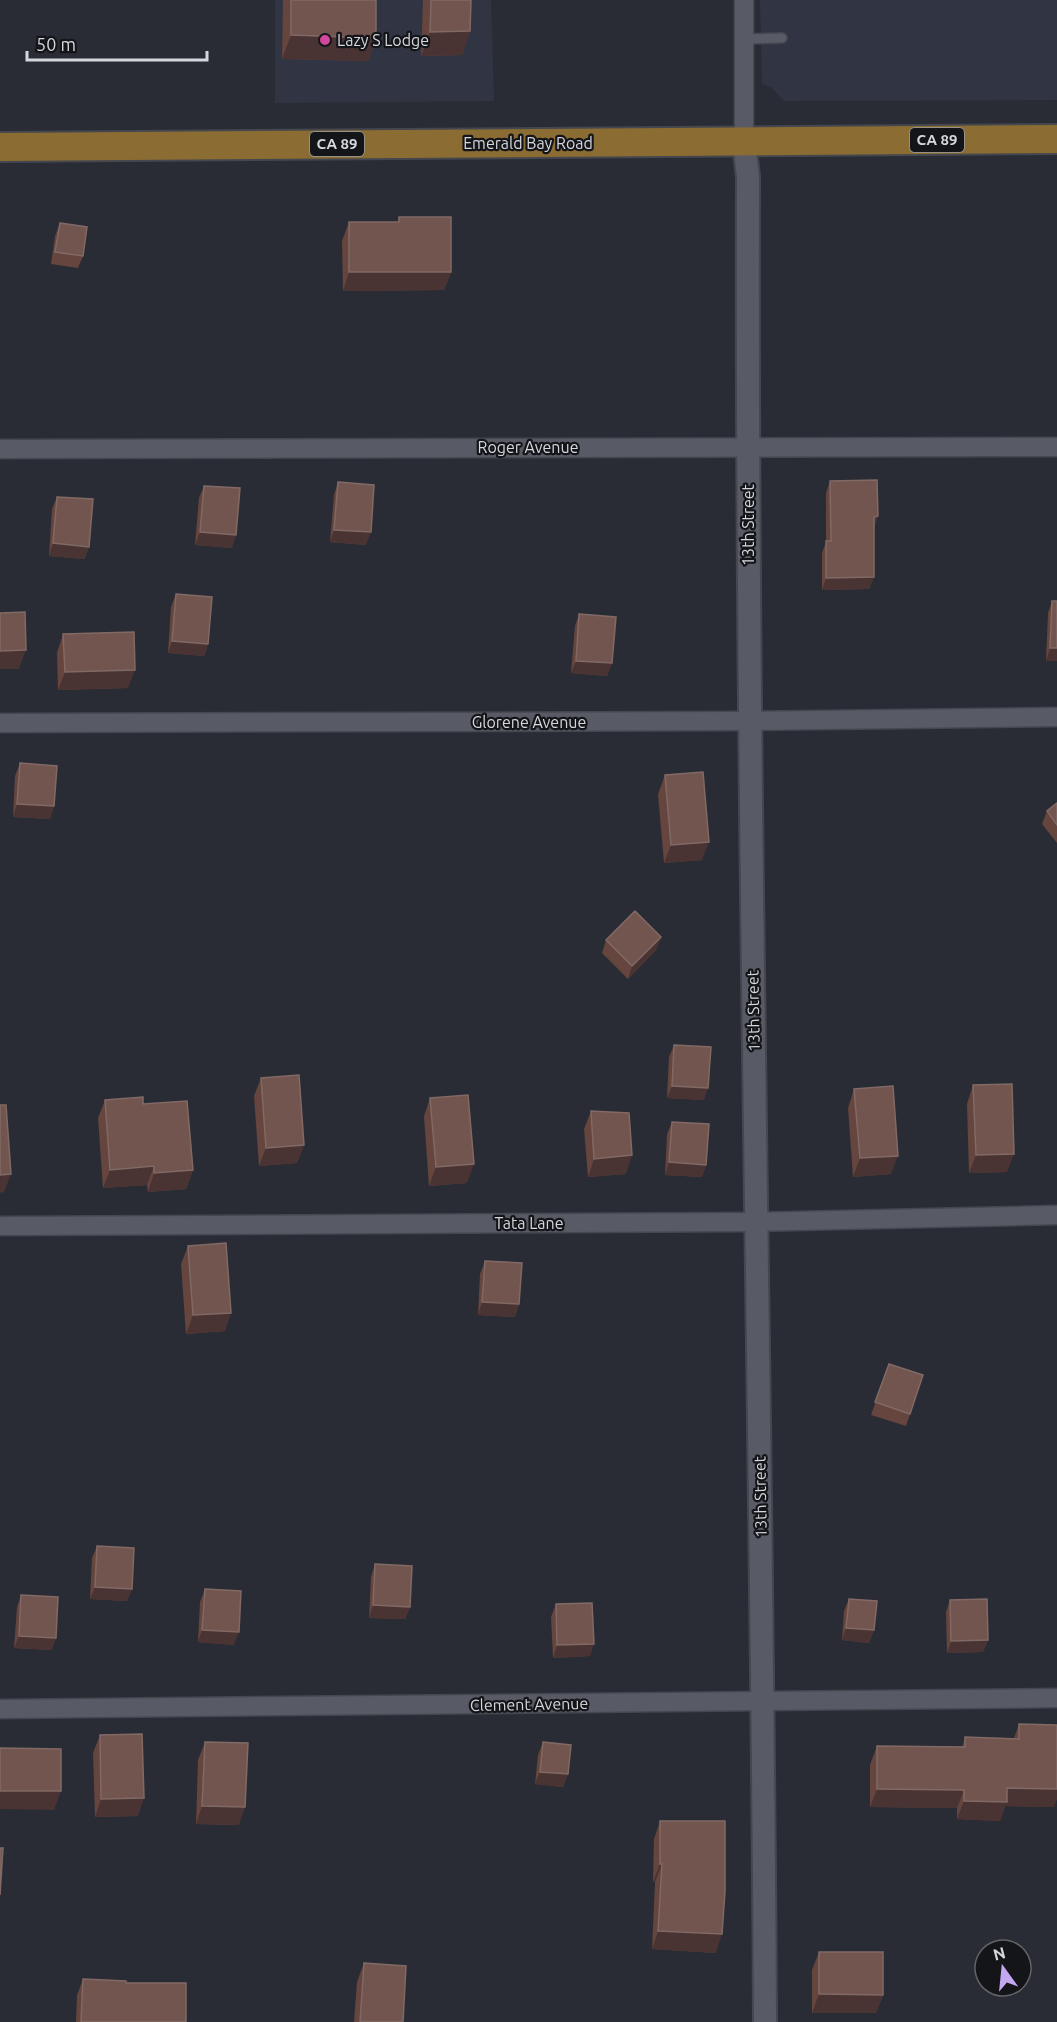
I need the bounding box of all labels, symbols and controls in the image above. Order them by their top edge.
scale bar [27,24,207,62]
place label: Lazy S Lodge [337,31,429,49]
marker: Lazy S Lodge [318,33,332,47]
text: 50 m [36,34,76,54]
road number: CA 89 [910,128,964,152]
road number: CA 89 [310,132,364,156]
street label: Emerald Bay Road [463,134,593,152]
street label: Roger Avenue [478,438,578,456]
street label: 13th Street [739,483,757,566]
street label: Glorene Avenue [472,713,586,731]
street label: 13th Street [743,969,763,1052]
street label: Tata Lane [495,1214,564,1232]
street label: 13th Street [750,1455,770,1538]
street label: Clement Avenue [470,1694,588,1714]
north arrow [973,1938,1033,1998]
text: N [991,1943,1007,1964]

